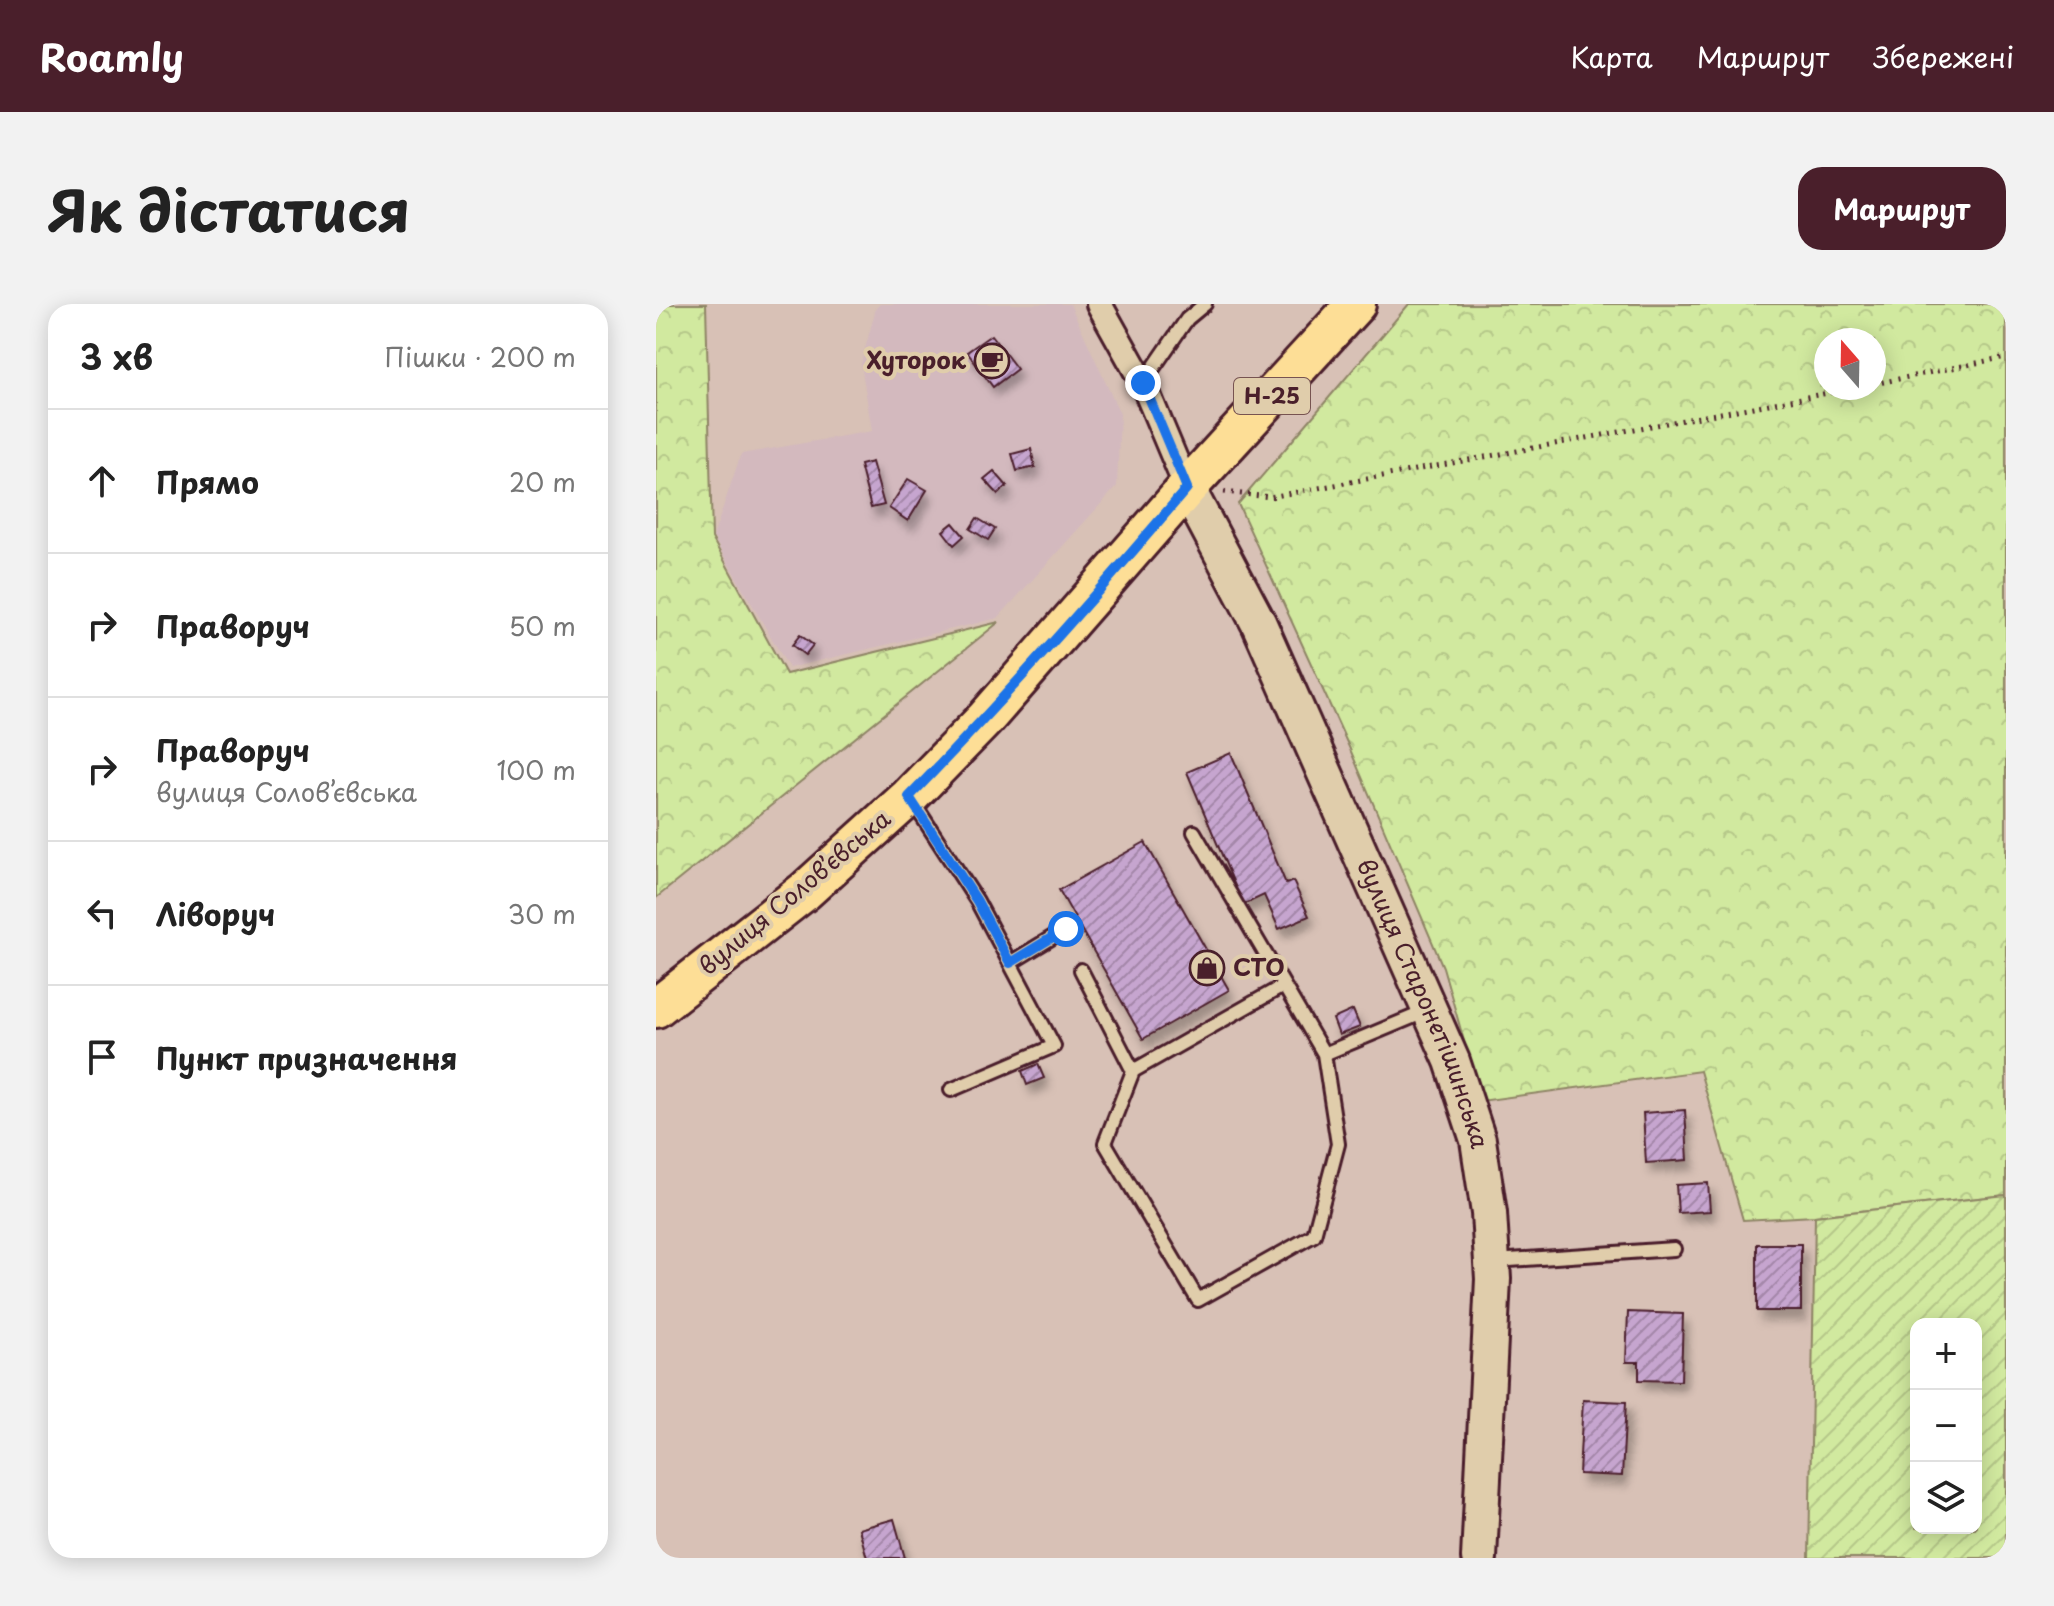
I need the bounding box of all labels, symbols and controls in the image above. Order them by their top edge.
text: Roamly [40,28,184,85]
text: Карта [1570,35,1653,78]
text: Маршрут [1697,35,1829,78]
text: Збережені [1873,35,2014,78]
text: Як дістатися [48,166,410,251]
button: Маршрут [1798,167,2006,250]
north arrow [1814,328,1886,400]
text: 3 хв [80,330,153,382]
text: Пішки · 200 m [385,337,576,376]
place label: Хуторок [867,341,967,377]
cafe icon: Хуторок [973,342,1011,380]
route end [1125,365,1161,401]
road number: Н-25 [1234,378,1310,414]
icon: ahead [80,459,124,503]
text: Прямо [156,459,259,504]
text: 20 m [509,462,576,501]
icon: right [80,603,124,647]
text: Праворуч [156,603,310,648]
text: 50 m [509,606,576,645]
text: Праворуч [156,727,310,772]
icon: right [80,747,124,791]
text: 100 m [496,750,576,789]
text: вулиця Соловʼєвська [156,772,417,811]
street label: вулиця Соловʼєвська [690,800,898,983]
street label: вулиця Старонетішинська [1349,853,1499,1151]
icon: left [80,891,124,935]
text: Ліворуч [156,891,275,936]
text: 30 m [508,894,576,933]
route start [1048,911,1084,947]
place label: СТО [1233,948,1285,984]
shop icon: СТО [1188,949,1226,987]
icon: arrive [80,1035,124,1079]
text: Пункт призначення [156,1035,457,1080]
map controls [1910,1318,1982,1534]
button: + [1910,1318,1982,1390]
button: − [1910,1390,1982,1462]
button: layers [1910,1462,1982,1534]

